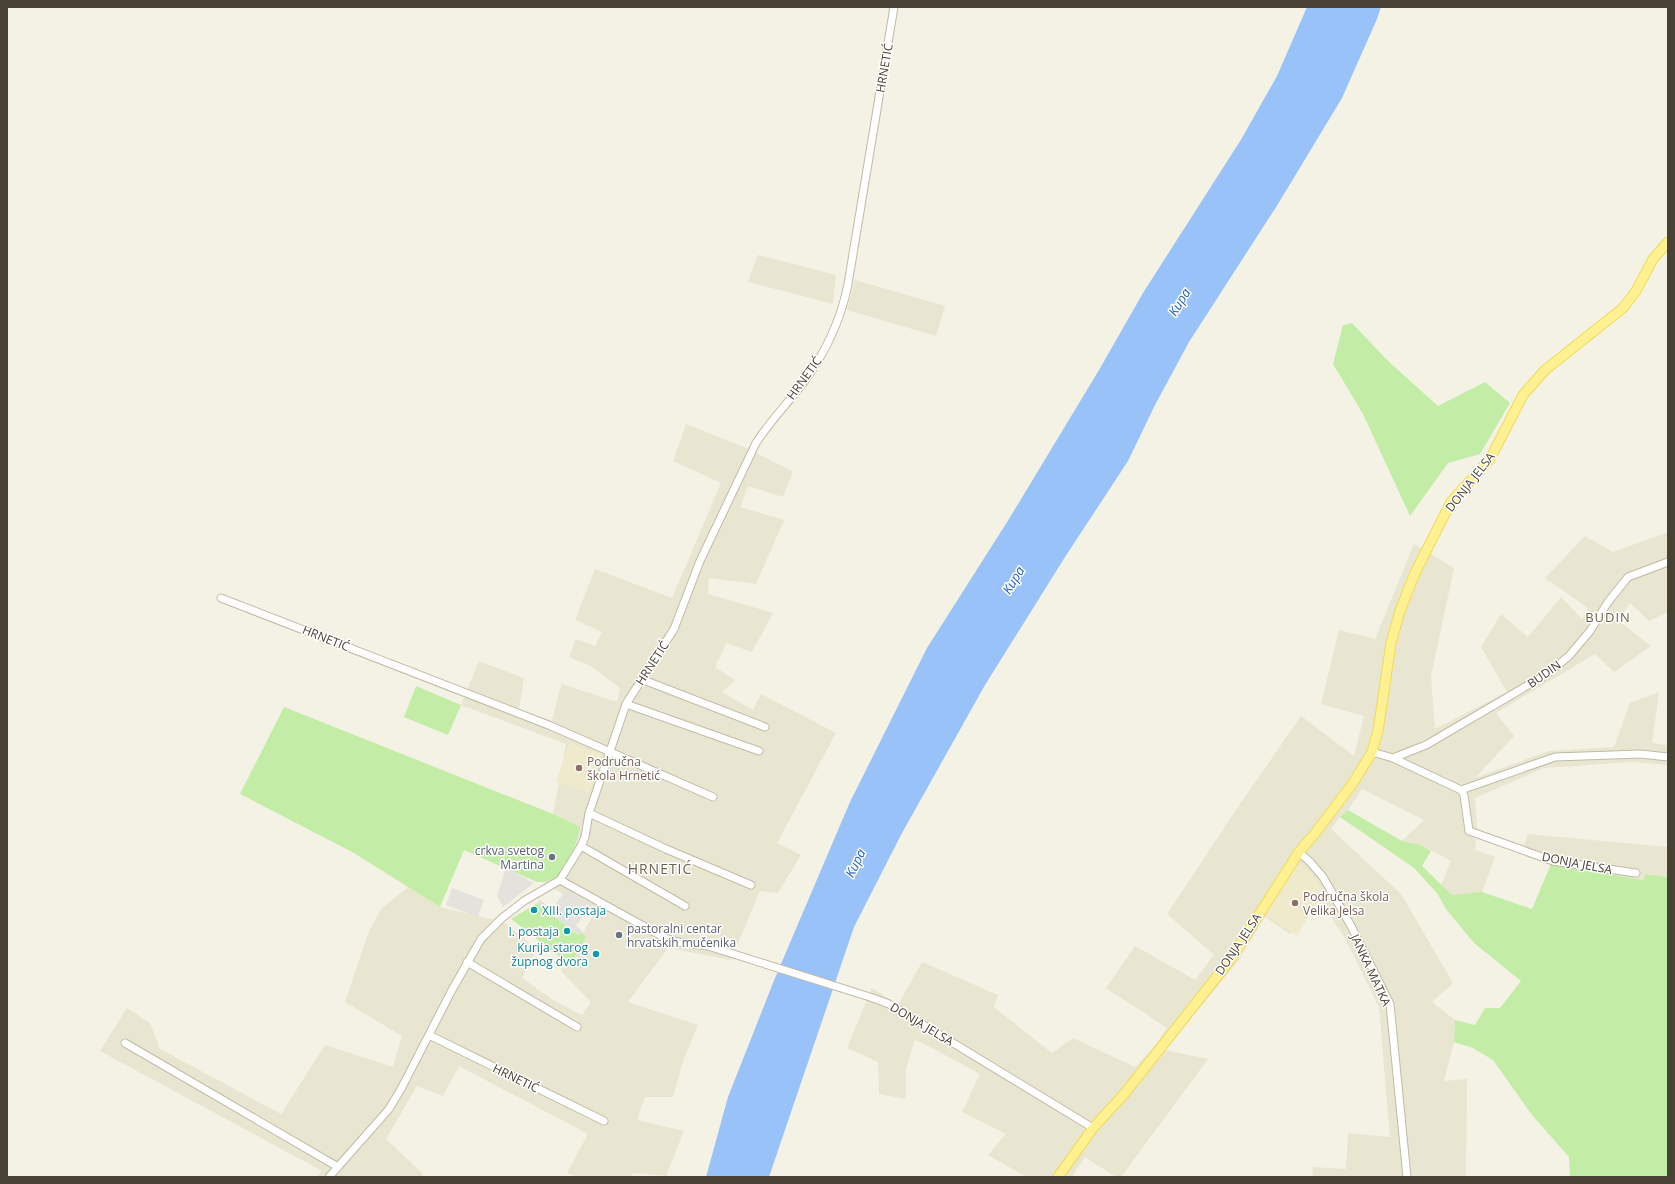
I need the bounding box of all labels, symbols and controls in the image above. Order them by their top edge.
street label: HRNETIĆ [871,42,897,94]
water label: Kupa [1164,284,1195,319]
street label: HRNETIĆ [783,353,826,403]
street label: DONJA JELSA [1441,448,1499,515]
water label: Kupa [998,562,1029,597]
district label: BUDIN [1585,608,1631,626]
street label: HRNETIĆ [300,621,353,655]
street label: HRNETIĆ [631,637,673,688]
street label: BUDIN [1524,656,1564,692]
place label: Područna škola Hrnetić [587,753,660,784]
marker: Područna škola Hrnetić [574,763,584,773]
place label: crkva svetog Martina [475,842,544,873]
water label: Kupa [840,845,870,880]
street label: DONJA JELSA [1540,848,1614,878]
marker: crkva svetog Martina [547,852,557,862]
district label: HRNETIĆ [628,859,692,878]
place label: Područna škola Velika Jelsa [1303,888,1389,919]
marker: Područna škola Velika Jelsa [1290,898,1300,908]
place label: XIII. postaja [542,902,606,919]
marker: XIII. postaja [529,905,539,915]
street label: DONJA JELSA [1211,909,1265,978]
place label: pastoralni centar hrvatskih mučenika [627,920,736,951]
place label: I. postaja [508,923,559,940]
marker: I. postaja [562,926,572,936]
marker: pastoralni centar hrvatskih mučenika [614,930,624,940]
street label: JANKA MATKA [1346,930,1395,1009]
place label: Kurija starog župnog dvora [511,939,588,970]
marker: Kurija starog župnog dvora [591,949,601,959]
street label: DONJA JELSA [887,998,957,1050]
street label: HRNETIĆ [490,1060,542,1097]

